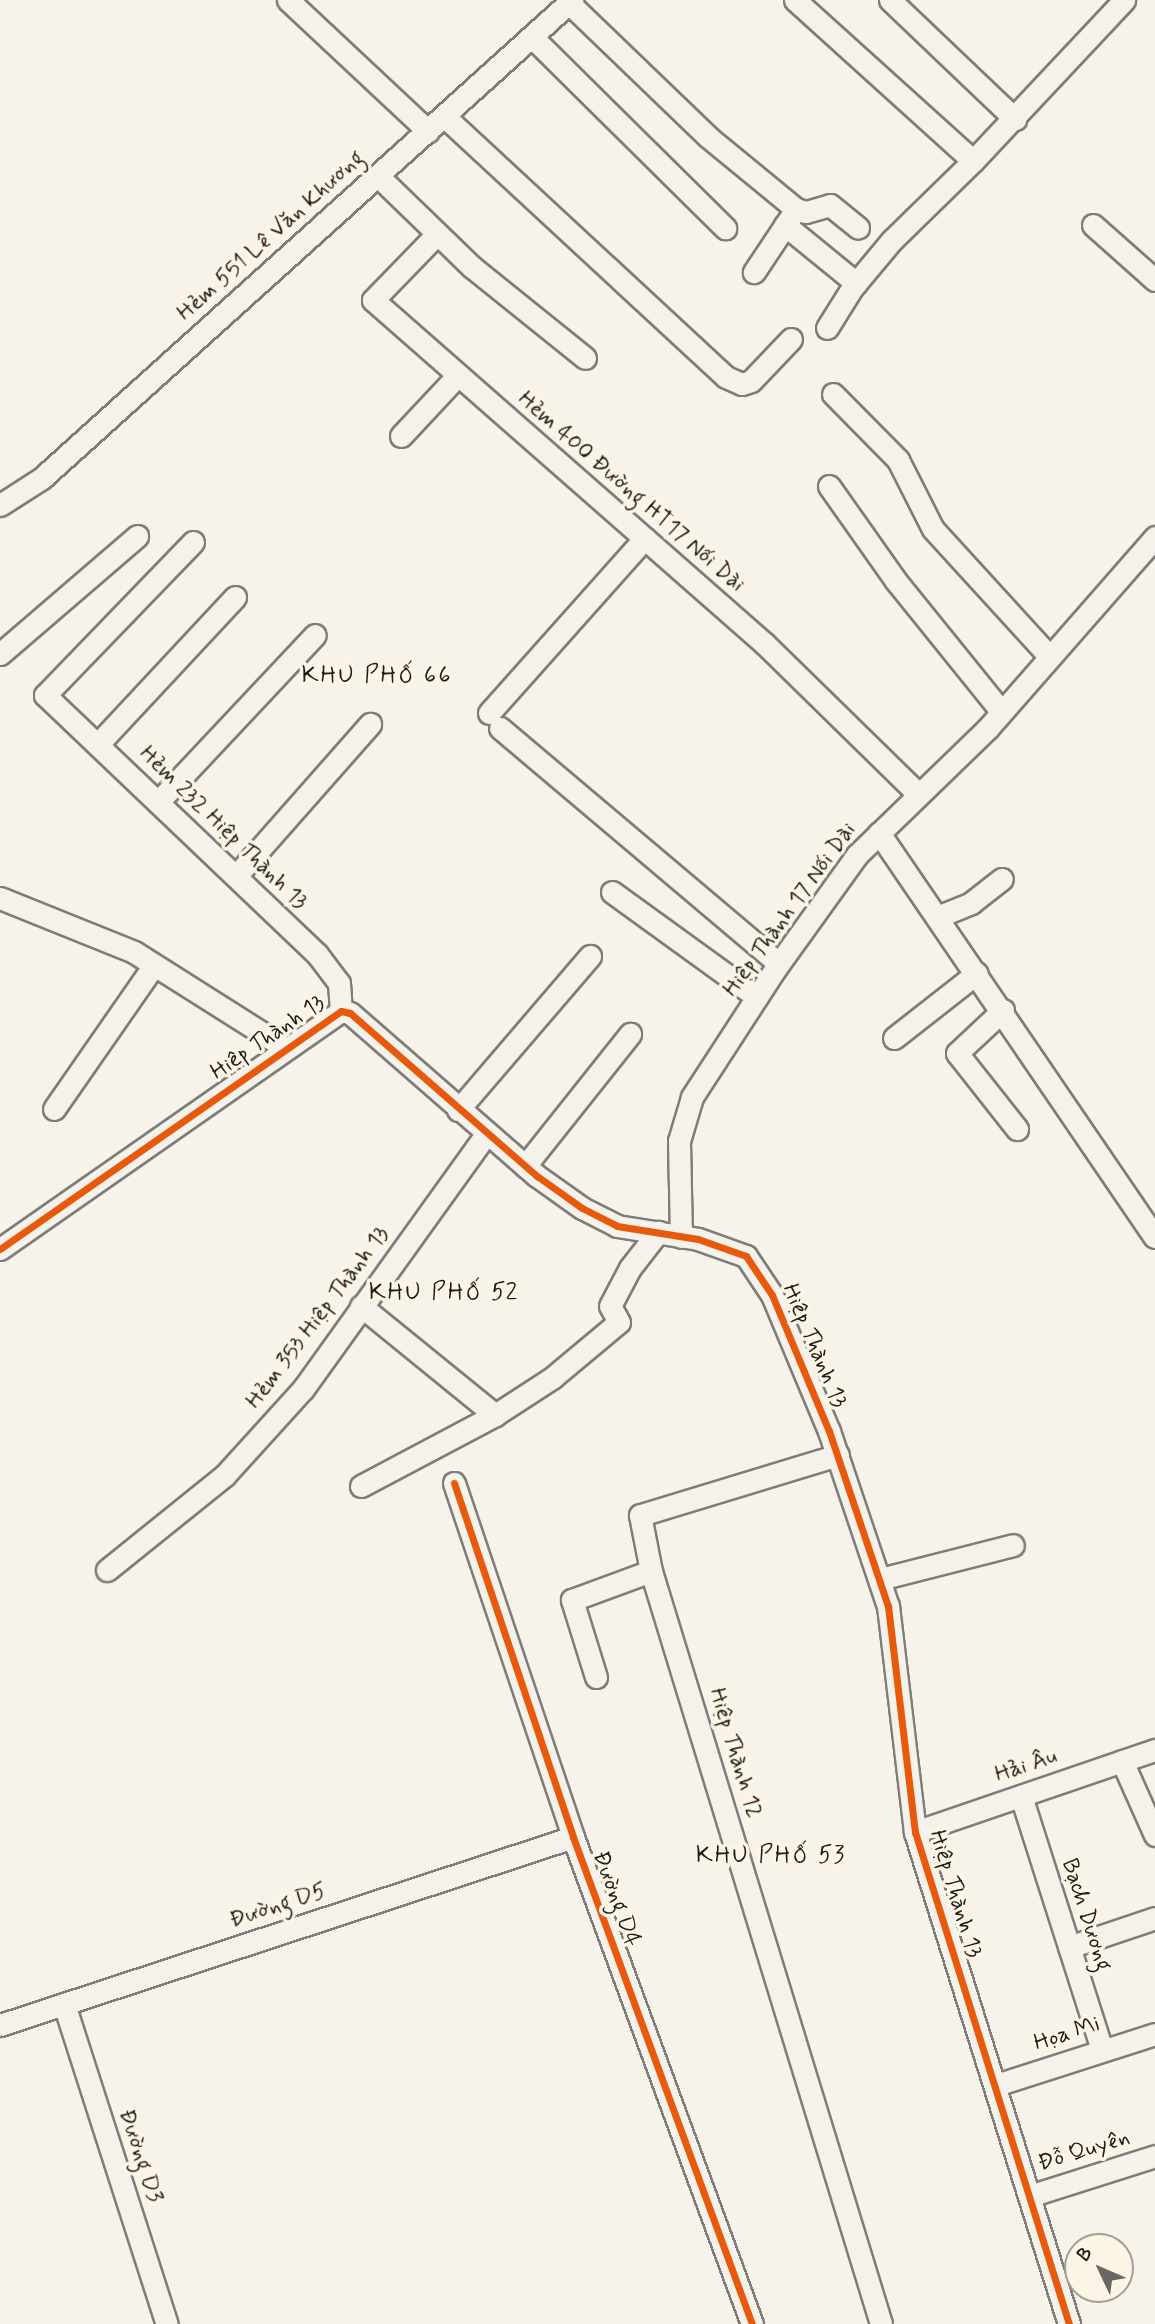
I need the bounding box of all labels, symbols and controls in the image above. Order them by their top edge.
street label: Hẻm 551 Lê Văn Khương [171,144,371,328]
street label: Hẻm 400 Đường HT17 Nối Dài [511,385,751,599]
district label: KHU PHỐ 66 [305,662,449,690]
street label: Hẻm 232 Hiệp Thành 13 [133,741,313,915]
street label: Hiệp Thành 17 Nối Dài [718,818,862,1002]
street label: Hiệp Thành 13 [206,990,330,1086]
street label: Hẻm 353 Hiệp Thành 13 [241,1222,395,1414]
district label: KHU PHỐ 52 [371,1279,517,1307]
street label: Hiệp Thành 13 [776,1280,852,1412]
street label: Hiệp Thành 12 [702,1685,768,1821]
street label: Hải Âu [991,1743,1061,1789]
street label: Hiệp Thành 13 [923,1827,987,1961]
district label: KHU PHỐ 53 [699,1842,843,1870]
street label: Đường D4 [586,1848,646,1950]
street label: Bạch Dương [1055,1855,1117,1975]
street label: Đường D5 [227,1878,329,1934]
street label: Họa Mi [1031,2010,1103,2058]
street label: Đường D3 [112,2106,168,2206]
street label: Đỗ Quyên [1035,2124,1133,2178]
north arrow [1064,2233,1134,2303]
text: B [1072,2241,1098,2267]

